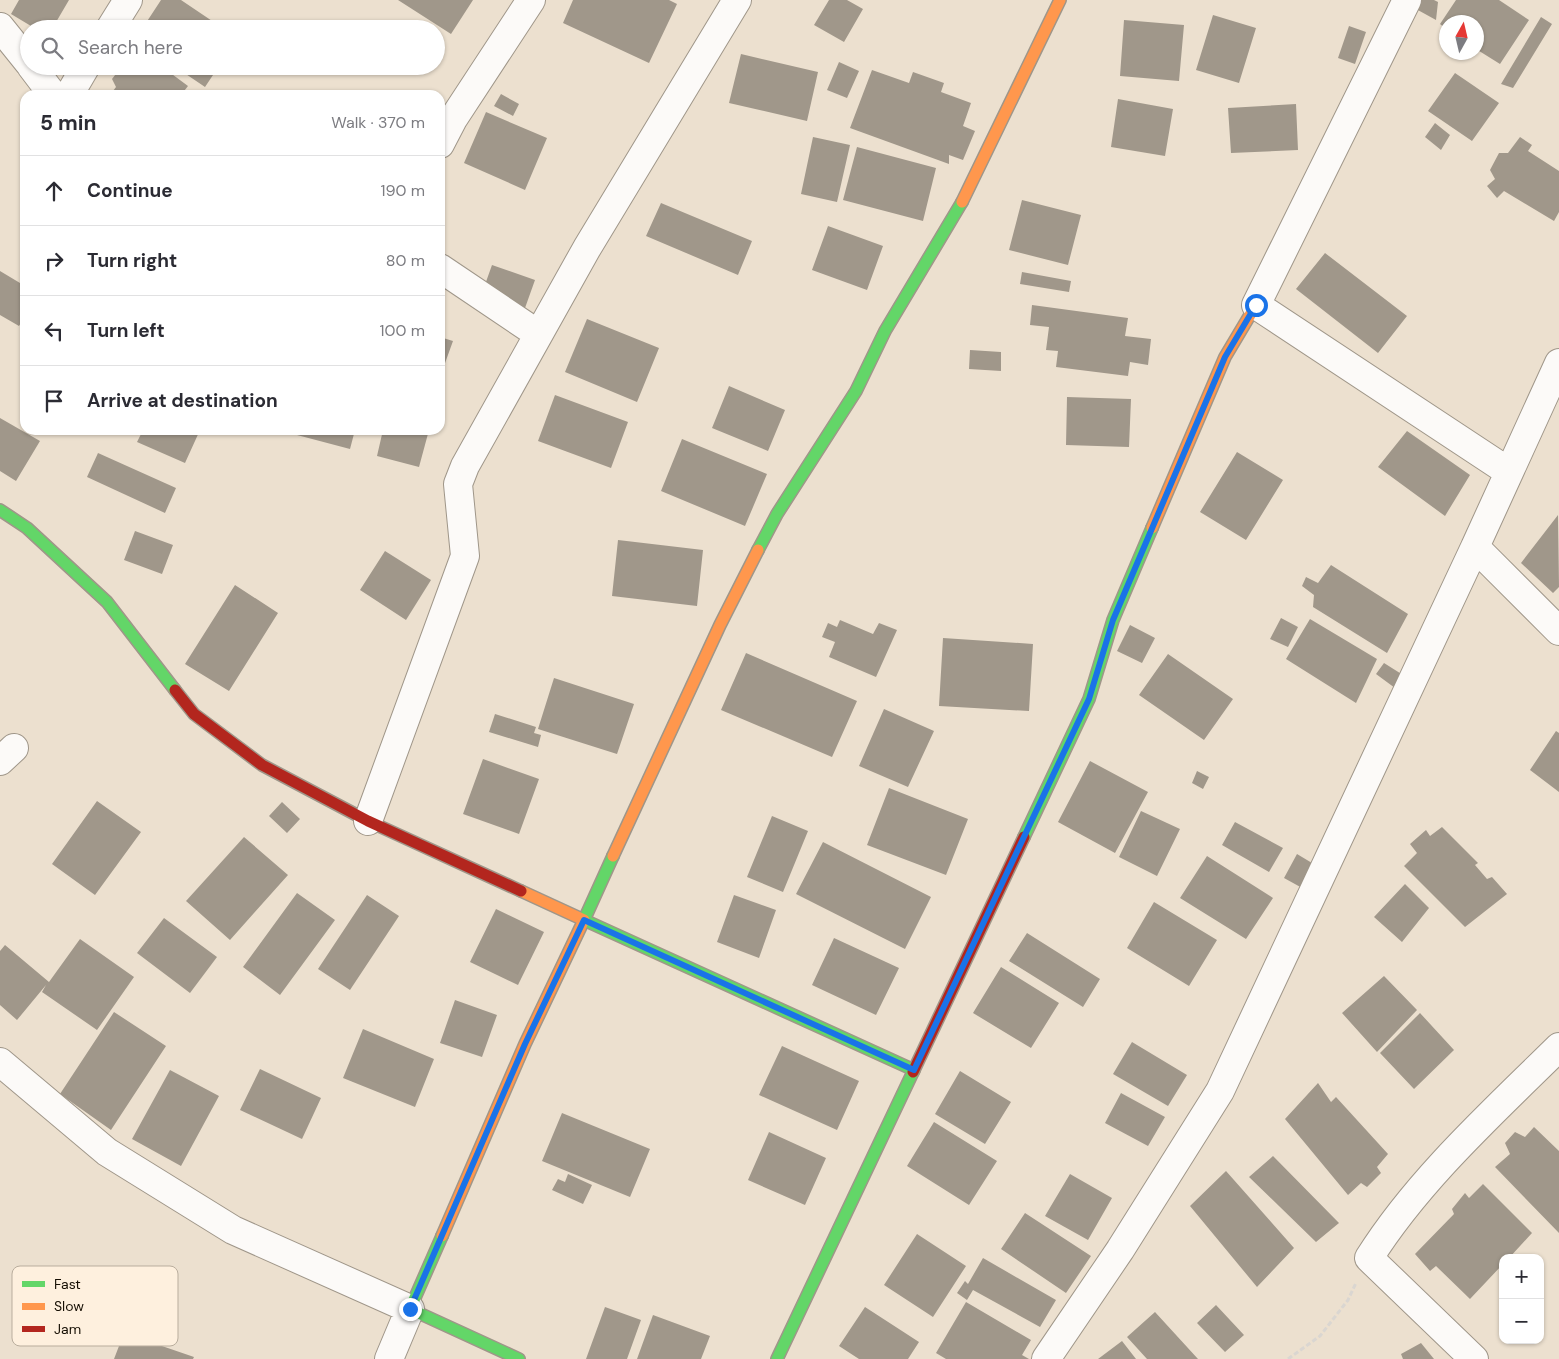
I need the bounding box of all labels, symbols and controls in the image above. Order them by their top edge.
north arrow [1439,15,1484,60]
search box [20,20,445,75]
icon: search [38,34,66,62]
text: Search here [78,35,183,60]
text: 5 min [40,109,96,137]
text: Walk · 370 m [331,112,425,133]
icon: ahead [40,177,68,205]
text: Continue [87,178,173,203]
text: 190 m [381,180,425,201]
icon: right [40,247,68,275]
text: Turn right [87,248,177,273]
text: 80 m [386,250,425,271]
route start [1245,294,1268,317]
icon: left [40,317,68,345]
text: Turn left [87,318,165,343]
text: 100 m [380,320,425,341]
icon: arrive [40,387,68,415]
text: Arrive at destination [87,388,278,413]
map controls [1499,1254,1544,1344]
button: + [1499,1254,1544,1299]
legend [12,1266,178,1346]
text: Fast [54,1275,81,1293]
text: Slow [54,1297,84,1315]
route end [399,1298,422,1321]
button: − [1499,1299,1544,1344]
text: Jam [54,1320,81,1338]

